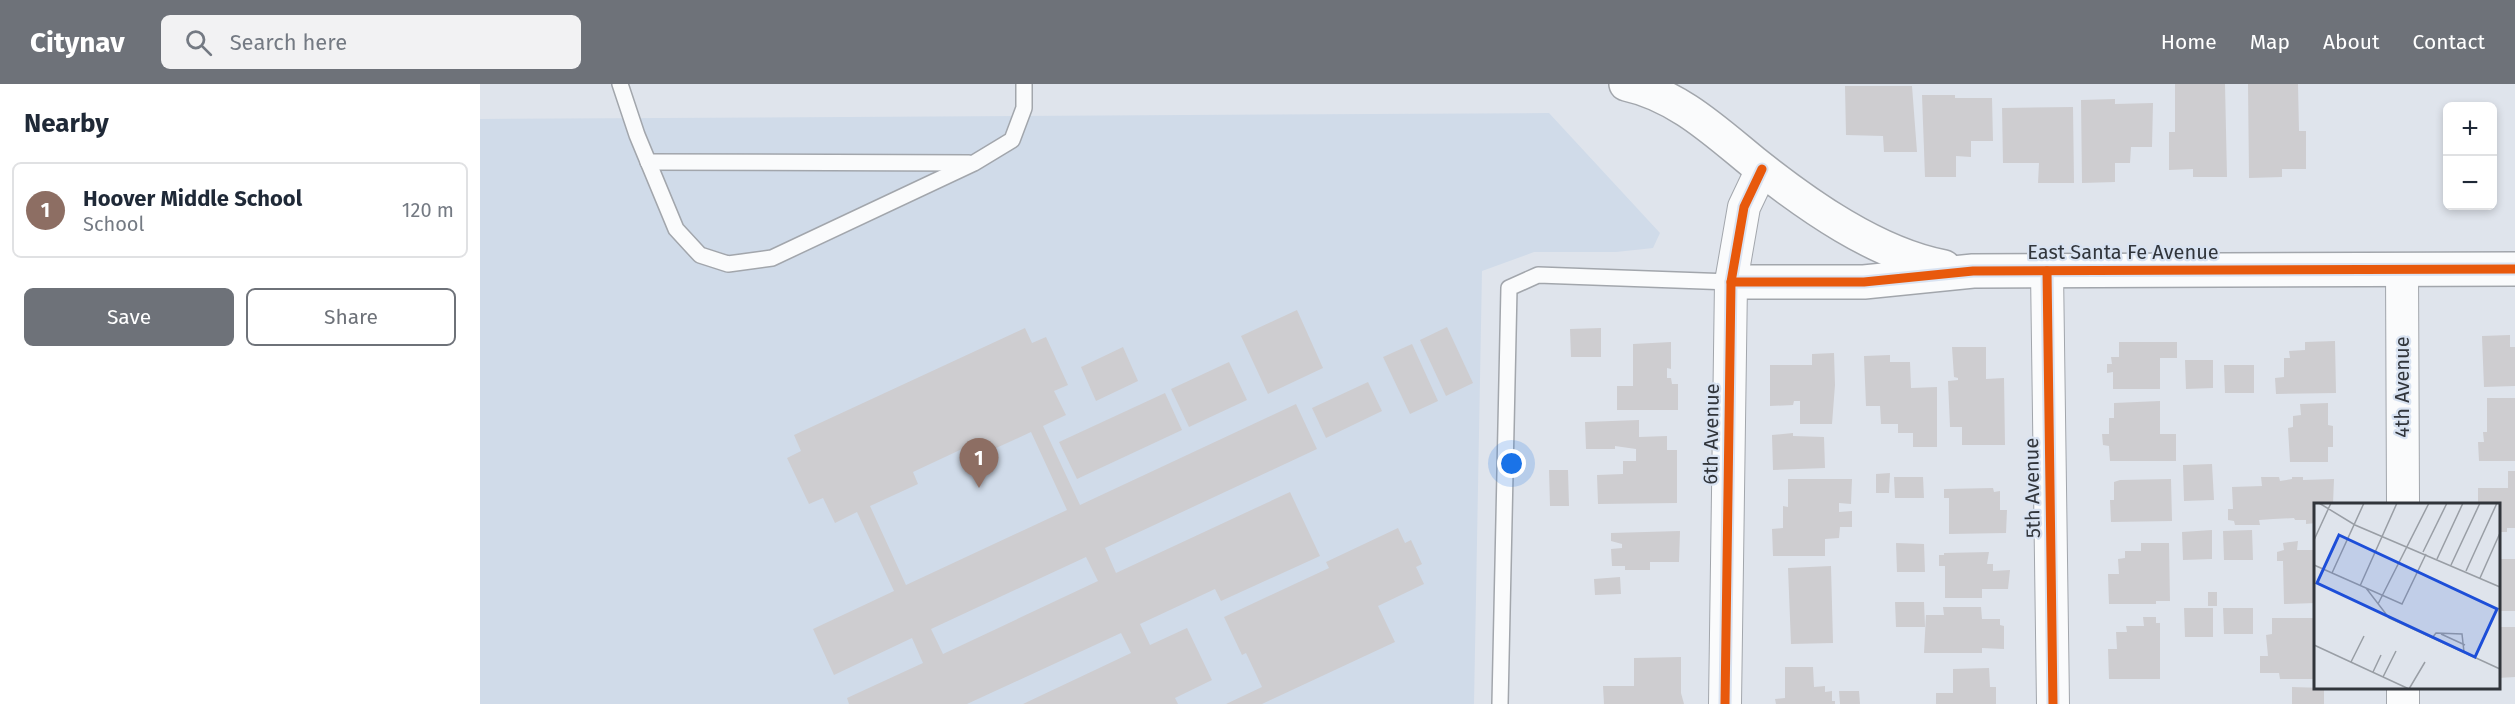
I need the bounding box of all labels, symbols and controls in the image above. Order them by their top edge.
search box [161,15,581,69]
text: Citynav [30,26,125,59]
icon: search [182,26,215,59]
text: Search here [230,29,347,56]
text: Home [2161,29,2217,55]
text: Map [2250,29,2290,55]
text: About [2323,29,2380,55]
text: Contact [2413,29,2485,55]
map controls [2443,102,2497,210]
button: + [2443,102,2497,156]
text: Nearby [24,108,109,139]
button: − [2443,156,2497,210]
text: Hoover Middle School [83,185,302,212]
text: 1 [41,198,50,222]
text: 120 m [402,198,454,222]
text: School [83,212,144,236]
street label: East Santa Fe Avenue [2027,240,2219,264]
button: Save [24,288,234,346]
button: Share [246,288,456,346]
street label: 4th Avenue [2390,336,2414,438]
street label: 6th Avenue [1698,383,1724,485]
pin: 1 [960,438,998,488]
street label: 5th Avenue [2019,438,2045,538]
your location [1497,449,1526,478]
inset map [2314,503,2500,689]

